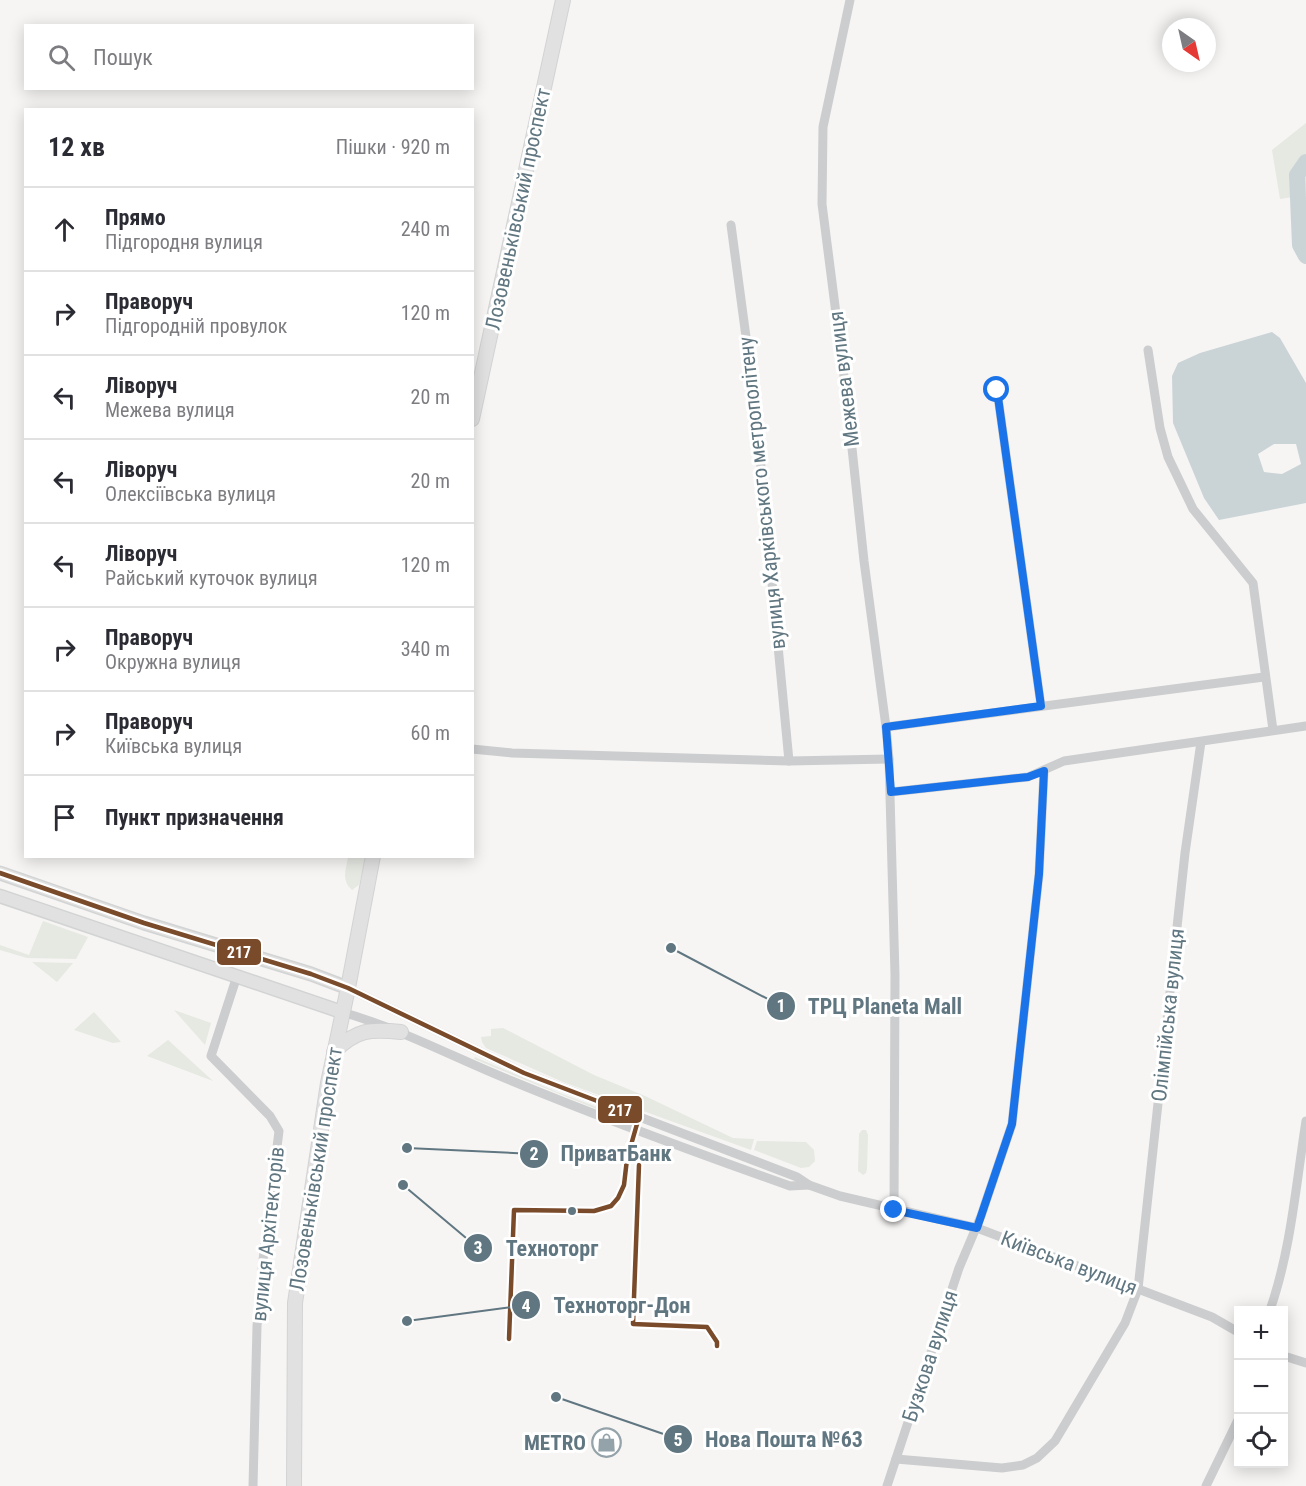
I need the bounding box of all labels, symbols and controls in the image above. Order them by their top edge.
north arrow [1162,18,1216,72]
search box [24,24,474,90]
icon: search [45,41,78,74]
text: Пошук [93,45,153,70]
street label: Лозовеньківський проспект [481,86,555,332]
text: 12 хв [48,132,105,162]
text: Пішки · 920 m [336,135,450,159]
text: Прямо [105,205,166,230]
icon: ahead [48,213,81,246]
text: 240 m [401,217,450,241]
text: Підгородня вулиця [105,230,263,254]
text: Праворуч [105,289,193,314]
icon: right [48,297,81,330]
text: 120 m [401,301,450,325]
street label: Межева вулиця [824,310,864,448]
text: Підгородній провулок [105,314,287,338]
street label: вулиця Харківського метрополітену [734,335,790,650]
text: Ліворуч [105,373,177,398]
route start [983,376,1009,402]
icon: left [48,381,81,414]
text: 20 m [411,385,450,409]
text: Межева вулиця [105,398,235,422]
text: Ліворуч [105,457,177,482]
icon: left [48,465,81,498]
text: 20 m [411,469,450,493]
text: Олексіївська вулиця [105,482,276,506]
text: Ліворуч [105,541,177,566]
icon: left [48,549,81,582]
text: 120 m [401,553,450,577]
text: Райський куточок вулиця [105,566,318,590]
text: Праворуч [105,625,193,650]
icon: right [48,633,81,666]
text: 340 m [401,637,450,661]
text: Окружна вулиця [105,650,241,674]
text: Праворуч [105,709,193,734]
icon: right [48,717,81,750]
text: 60 m [411,721,450,745]
text: Київська вулиця [105,734,242,758]
icon: arrive [48,801,81,834]
text: Пункт призначення [105,805,284,830]
street label: Олімпійська вулиця [1147,927,1189,1103]
line badge: 217 [216,938,262,966]
text: 217 [227,943,251,962]
callout: ТРЦ Planeta Mall [766,986,975,1026]
text: ТРЦ Planeta Mall [808,994,962,1019]
text: 1 [776,995,786,1016]
street label: Лозовеньківський проспект [285,1045,347,1293]
line badge: 217 [597,1095,643,1124]
text: 217 [608,1101,632,1120]
callout: ПриватБанк [519,1134,684,1174]
text: ПриватБанк [561,1141,672,1166]
text: 2 [529,1143,539,1164]
street label: вулиця Архітекторів [247,1145,289,1323]
route end [880,1196,906,1222]
unlabelled marker [566,1205,578,1217]
street label: Київська вулиця [998,1226,1140,1300]
callout: Техноторг [463,1228,610,1268]
text: Техноторг [506,1236,598,1261]
text: 3 [473,1237,483,1258]
callout: Техноторг-Дон [511,1285,702,1325]
street label: Бузкова вулиця [897,1287,963,1425]
text: Техноторг-Дон [553,1293,691,1318]
text: 4 [521,1295,531,1316]
map controls [1234,1306,1288,1468]
button: + [1234,1306,1288,1360]
button: − [1234,1360,1288,1414]
button: locate [1234,1414,1288,1468]
callout: Нова Пошта №63 [663,1419,875,1459]
shop icon: METRO [591,1427,623,1459]
text: Нова Пошта №63 [705,1427,863,1452]
text: 5 [673,1429,683,1450]
place label: METRO [524,1431,586,1455]

